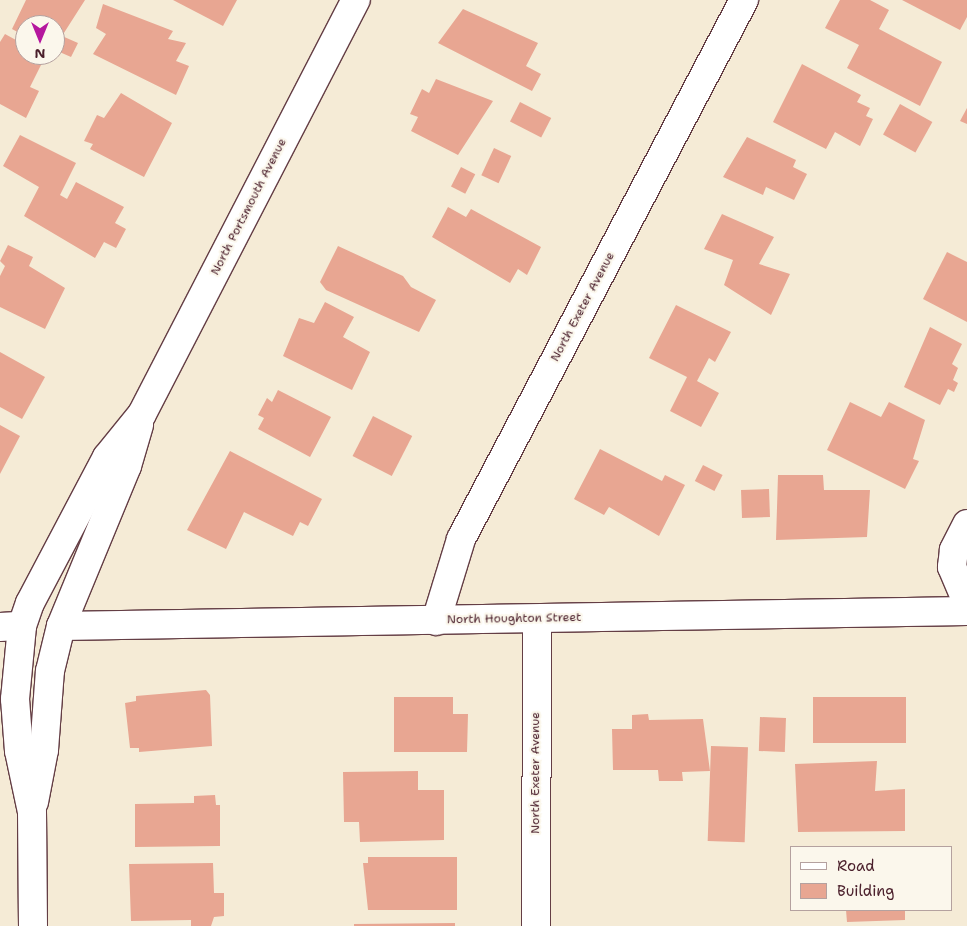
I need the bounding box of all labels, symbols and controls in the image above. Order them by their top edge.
north arrow [15,15,65,65]
text: N [34,45,46,63]
street label: North Portsmouth Avenue [208,136,290,278]
street label: North Exeter Avenue [548,250,618,364]
street label: North Houghton Street [447,611,581,627]
street label: North Exeter Avenue [529,712,543,834]
legend [790,846,952,911]
text: Road [837,856,875,876]
text: Building [837,881,894,901]

